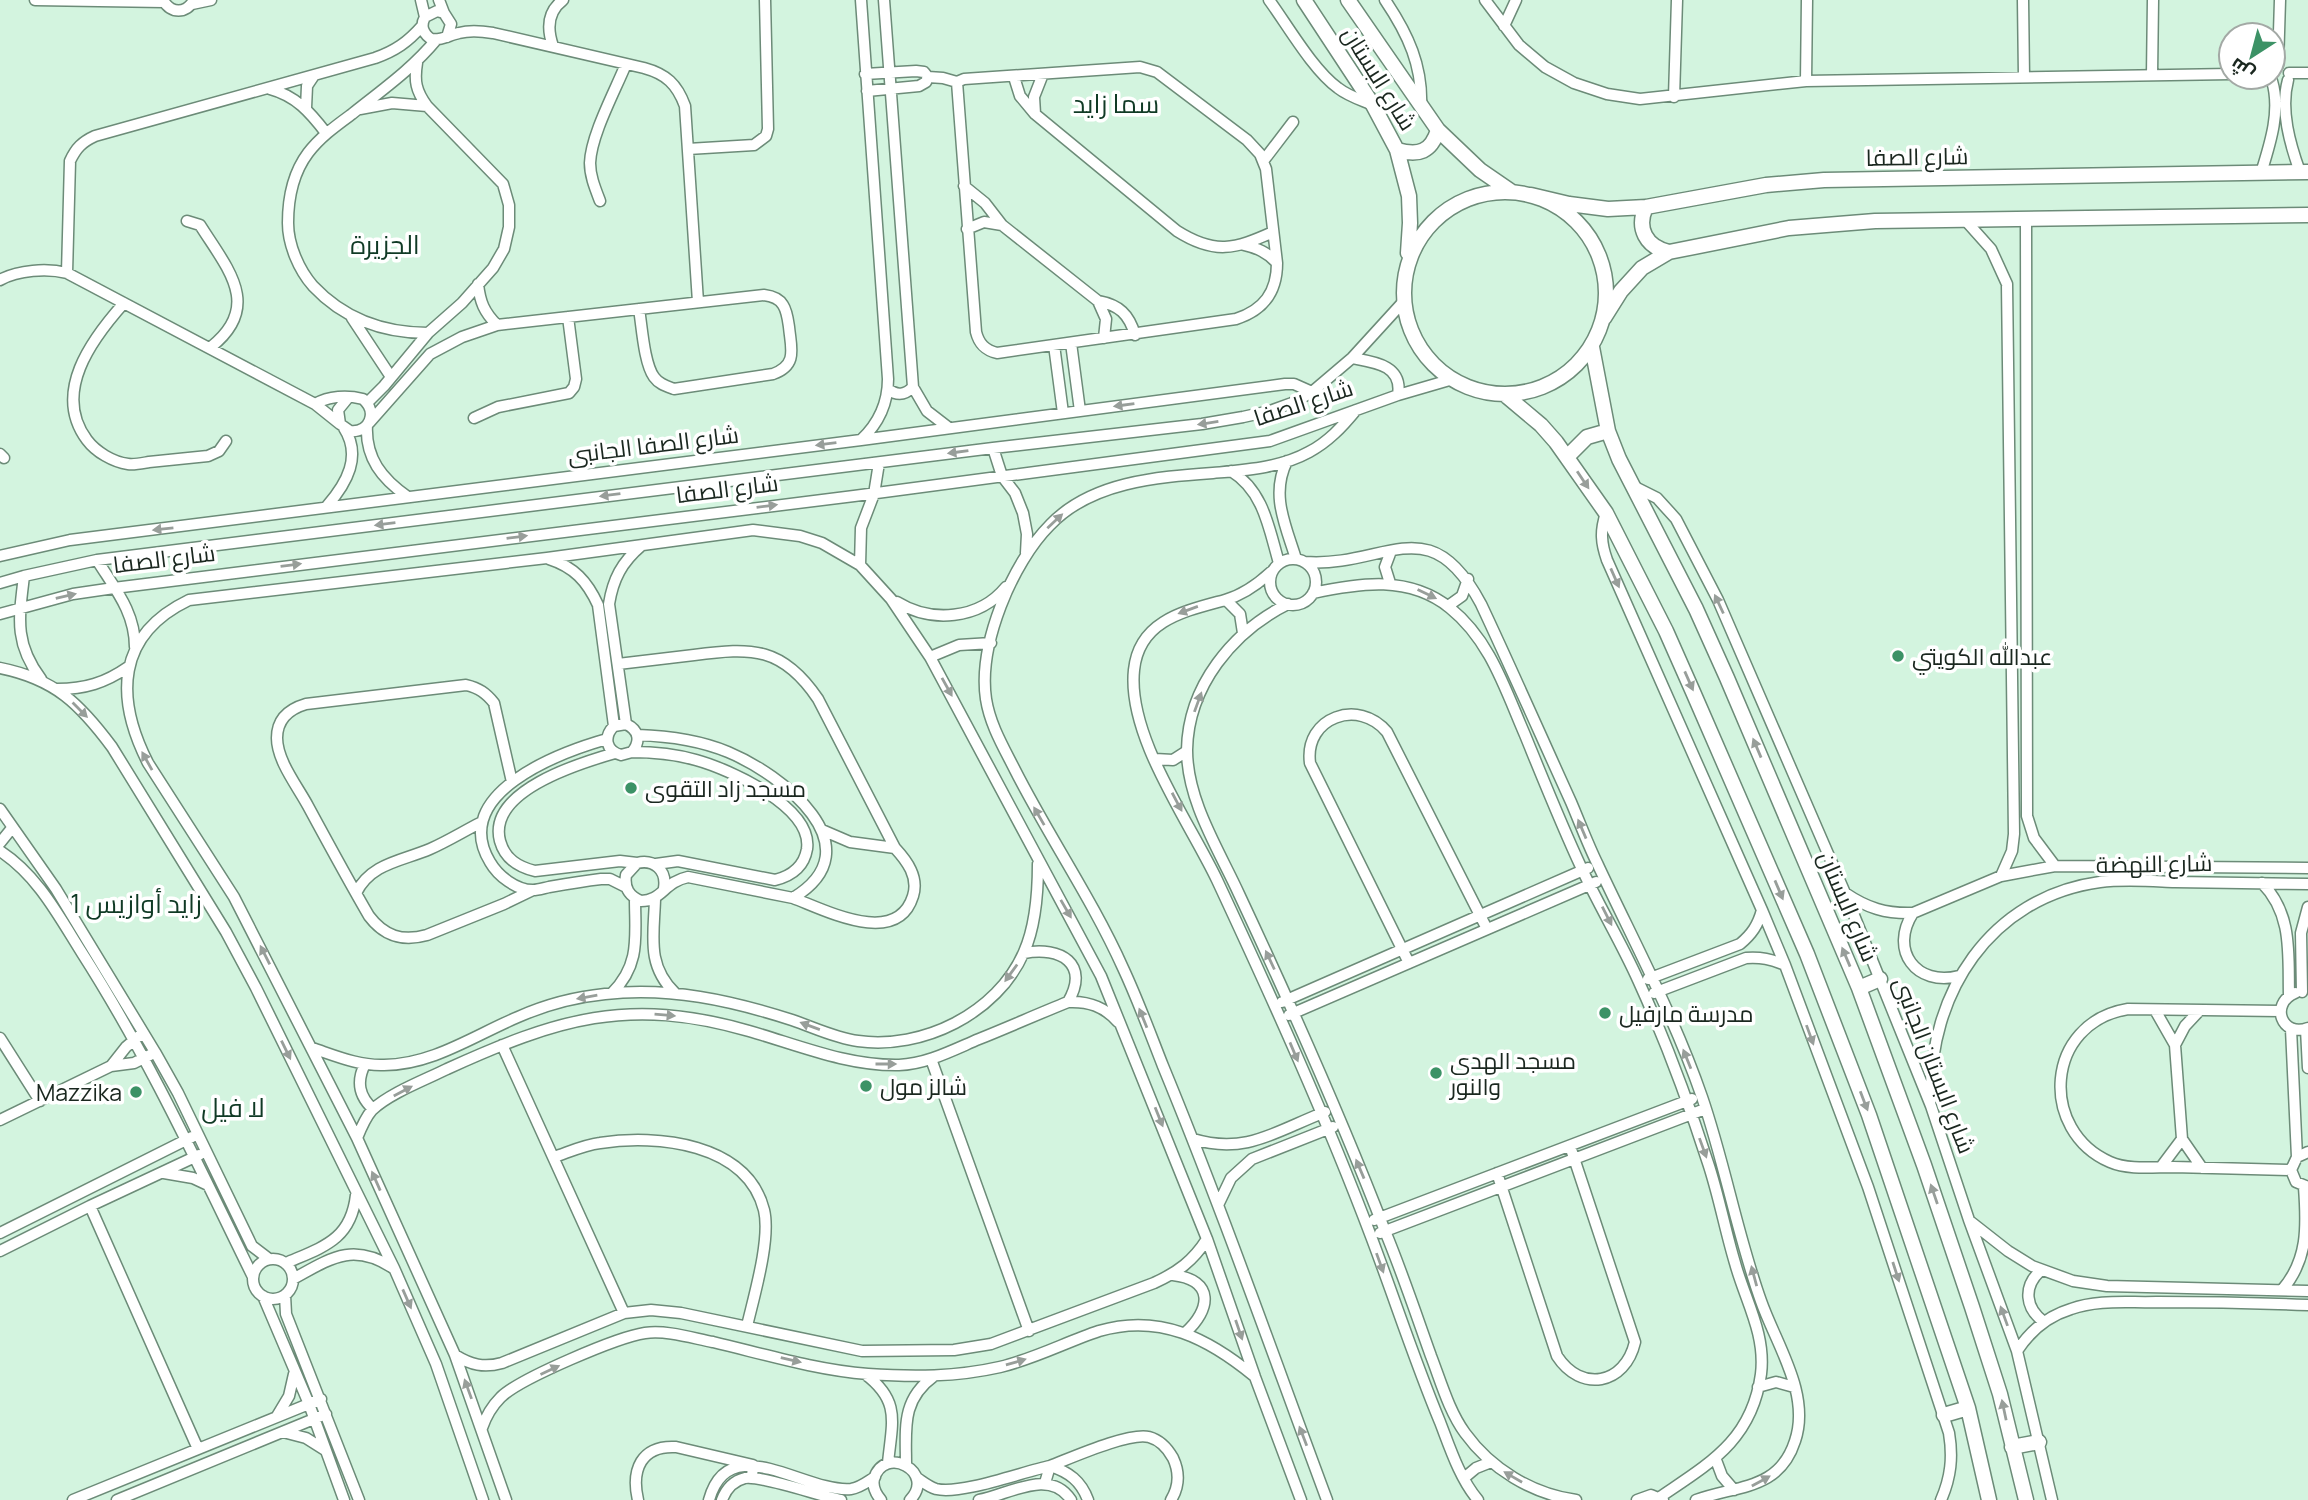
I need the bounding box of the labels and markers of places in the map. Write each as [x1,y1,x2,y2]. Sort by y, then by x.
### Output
place label: عبدالله الكويتي [1912,640,2052,675]
marker: عبدالله الكويتي [1890,648,1906,664]
place label: مسجد زاد التقوى [645,772,806,804]
marker: مسجد زاد التقوى [623,780,639,796]
place label: مدرسة مارفيل [1619,997,1753,1029]
marker: مدرسة مارفيل [1597,1005,1613,1021]
place label: مسجد الهدى والنور [1448,1044,1576,1102]
marker: مسجد الهدى والنور [1428,1065,1444,1081]
place label: شالز مول [880,1070,967,1102]
place label: Mazzika [36,1076,122,1108]
marker: شالز مول [858,1078,874,1094]
marker: Mazzika [128,1084,144,1100]

